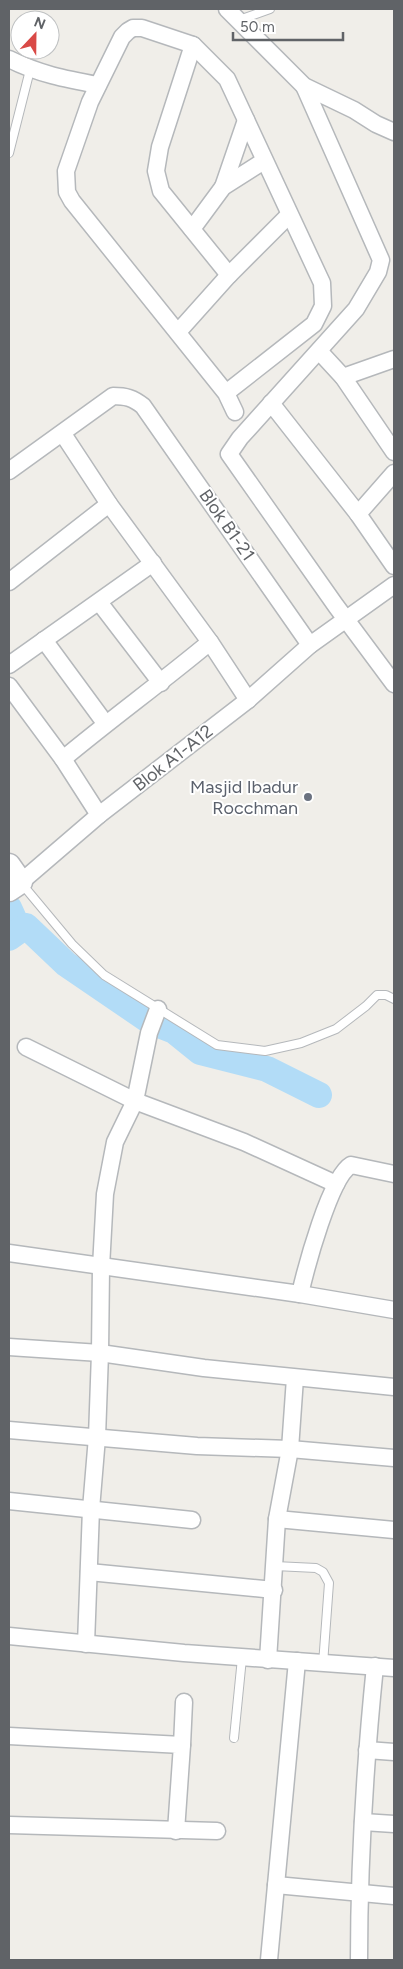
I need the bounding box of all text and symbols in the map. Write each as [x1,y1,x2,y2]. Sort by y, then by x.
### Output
north arrow [10,10,60,60]
scale bar [233,10,343,42]
text: N [31,14,48,33]
text: 50 m [240,18,275,36]
street label: Blok B1-21 [194,485,260,565]
street label: Blok A1-A12 [129,720,217,796]
place label: Masjid Ibadur Rocchman [190,776,298,819]
marker: Masjid Ibadur Rocchman [302,791,314,803]

